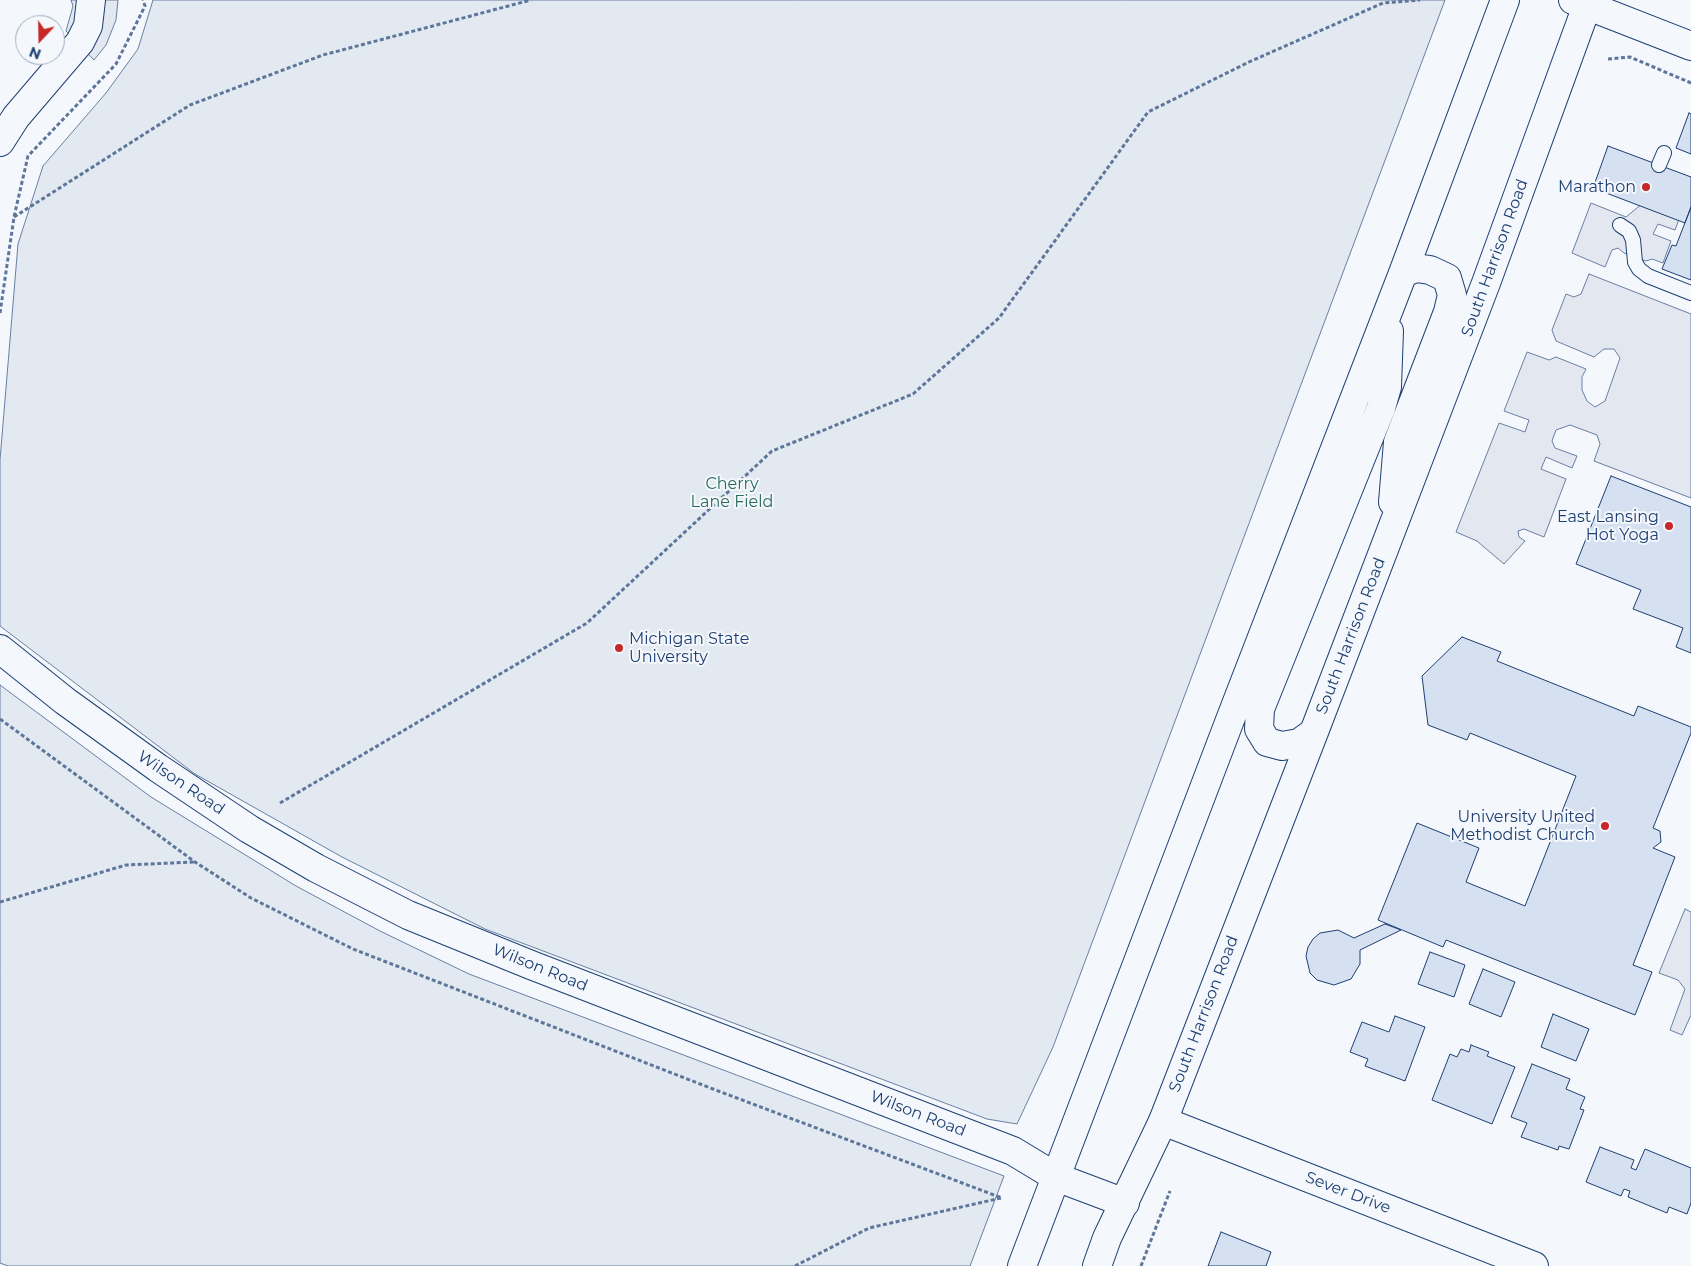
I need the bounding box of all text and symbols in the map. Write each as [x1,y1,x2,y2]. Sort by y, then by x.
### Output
north arrow [15,15,65,65]
text: N [26,43,43,63]
street label: South Harrison Road [1458,177,1532,339]
place label: Marathon [1558,177,1636,197]
marker: Marathon [1640,181,1652,193]
park label: Cherry Lane Field [691,474,773,512]
place label: East Lansing Hot Yoga [1557,507,1659,545]
marker: East Lansing Hot Yoga [1663,520,1675,532]
street label: South Harrison Road [1312,555,1390,717]
place label: Michigan State University [629,629,749,667]
marker: Michigan State University [613,642,625,654]
street label: Wilson Road [134,747,228,819]
place label: University United Methodist Church [1450,807,1595,845]
marker: University United Methodist Church [1599,820,1611,832]
street label: South Harrison Road [1165,933,1243,1095]
street label: Wilson Road [490,940,590,996]
street label: Wilson Road [868,1087,968,1141]
street label: Sever Drive [1303,1168,1393,1218]

